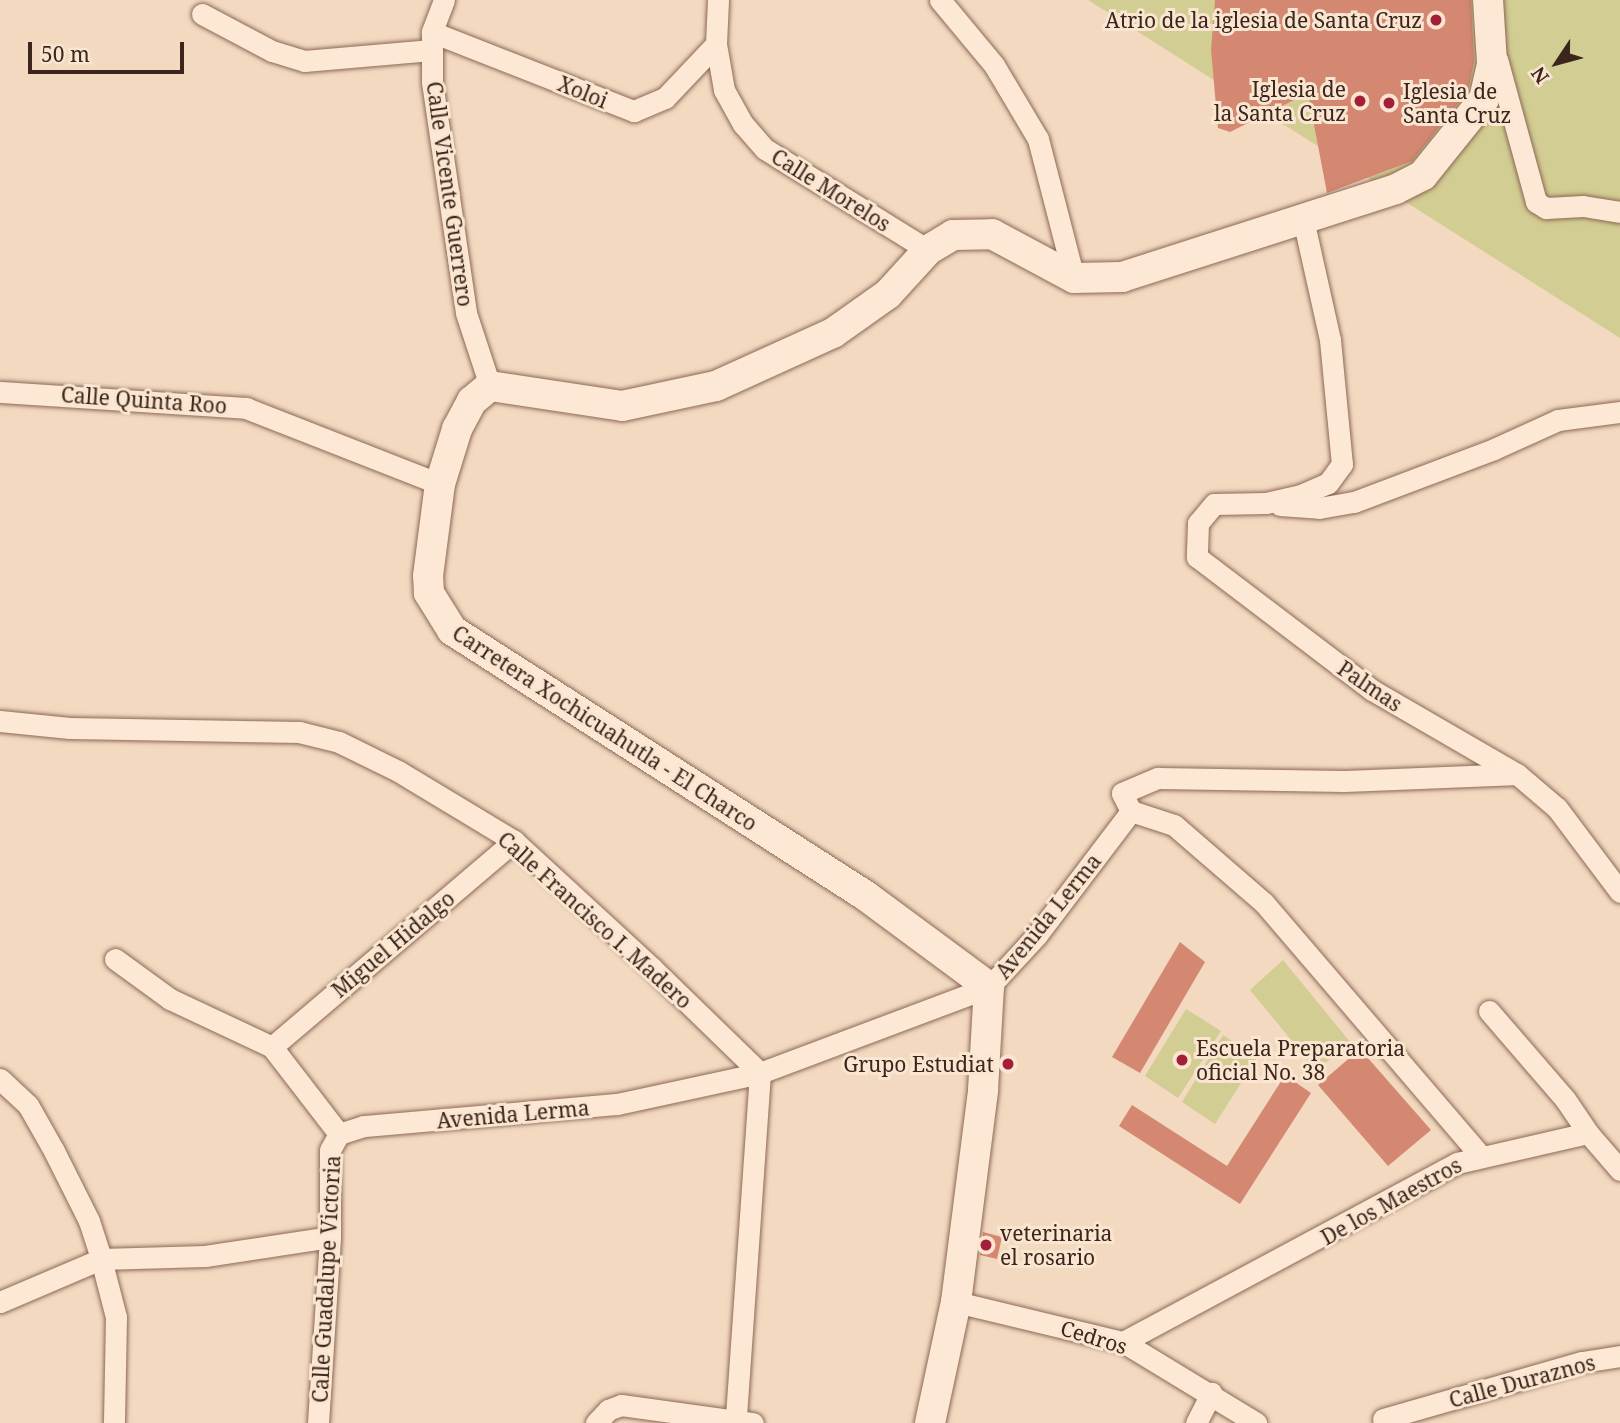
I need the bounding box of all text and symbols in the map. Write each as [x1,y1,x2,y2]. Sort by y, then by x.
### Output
place label: Atrio de la iglesia de Santa Cruz [1105,7,1422,33]
marker: Atrio de la iglesia de Santa Cruz [1428,12,1444,28]
scale bar [32,28,187,72]
north arrow [1522,28,1592,98]
text: 50 m [41,40,90,68]
text: N [1525,62,1555,89]
street label: Xoloi [554,71,612,113]
place label: Iglesia de la Santa Cruz [1214,76,1346,126]
place label: Iglesia de Santa Cruz [1403,78,1511,128]
street label: Calle Vicente Guerrero [422,80,478,308]
marker: Iglesia de la Santa Cruz [1352,93,1368,109]
marker: Iglesia de Santa Cruz [1381,95,1397,111]
street label: Calle Morelos [767,143,895,237]
street label: Calle Quinta Roo [60,382,228,418]
street label: Carretera Xochicuahutla - El Charco [448,620,762,836]
street label: Palmas [1333,655,1407,717]
street label: Calle Francisco I. Madero [493,826,697,1014]
street label: Avenida Lerma [990,849,1106,983]
street label: Miguel Hidalgo [327,885,459,1003]
place label: Escuela Preparatoria oficial No. 38 [1196,1035,1405,1085]
place label: Grupo Estudiat [843,1051,994,1077]
marker: Escuela Preparatoria oficial No. 38 [1174,1052,1190,1068]
marker: Grupo Estudiat [1000,1056,1016,1072]
street label: Avenida Lerma [436,1095,590,1133]
street label: De los Maestros [1316,1152,1466,1250]
street label: Calle Guadalupe Victoria [307,1155,345,1403]
place label: veterinaria el rosario [1000,1220,1112,1270]
marker: veterinaria el rosario [978,1237,994,1253]
street label: Cedros [1058,1315,1130,1359]
street label: Calle Duraznos [1446,1349,1598,1413]

